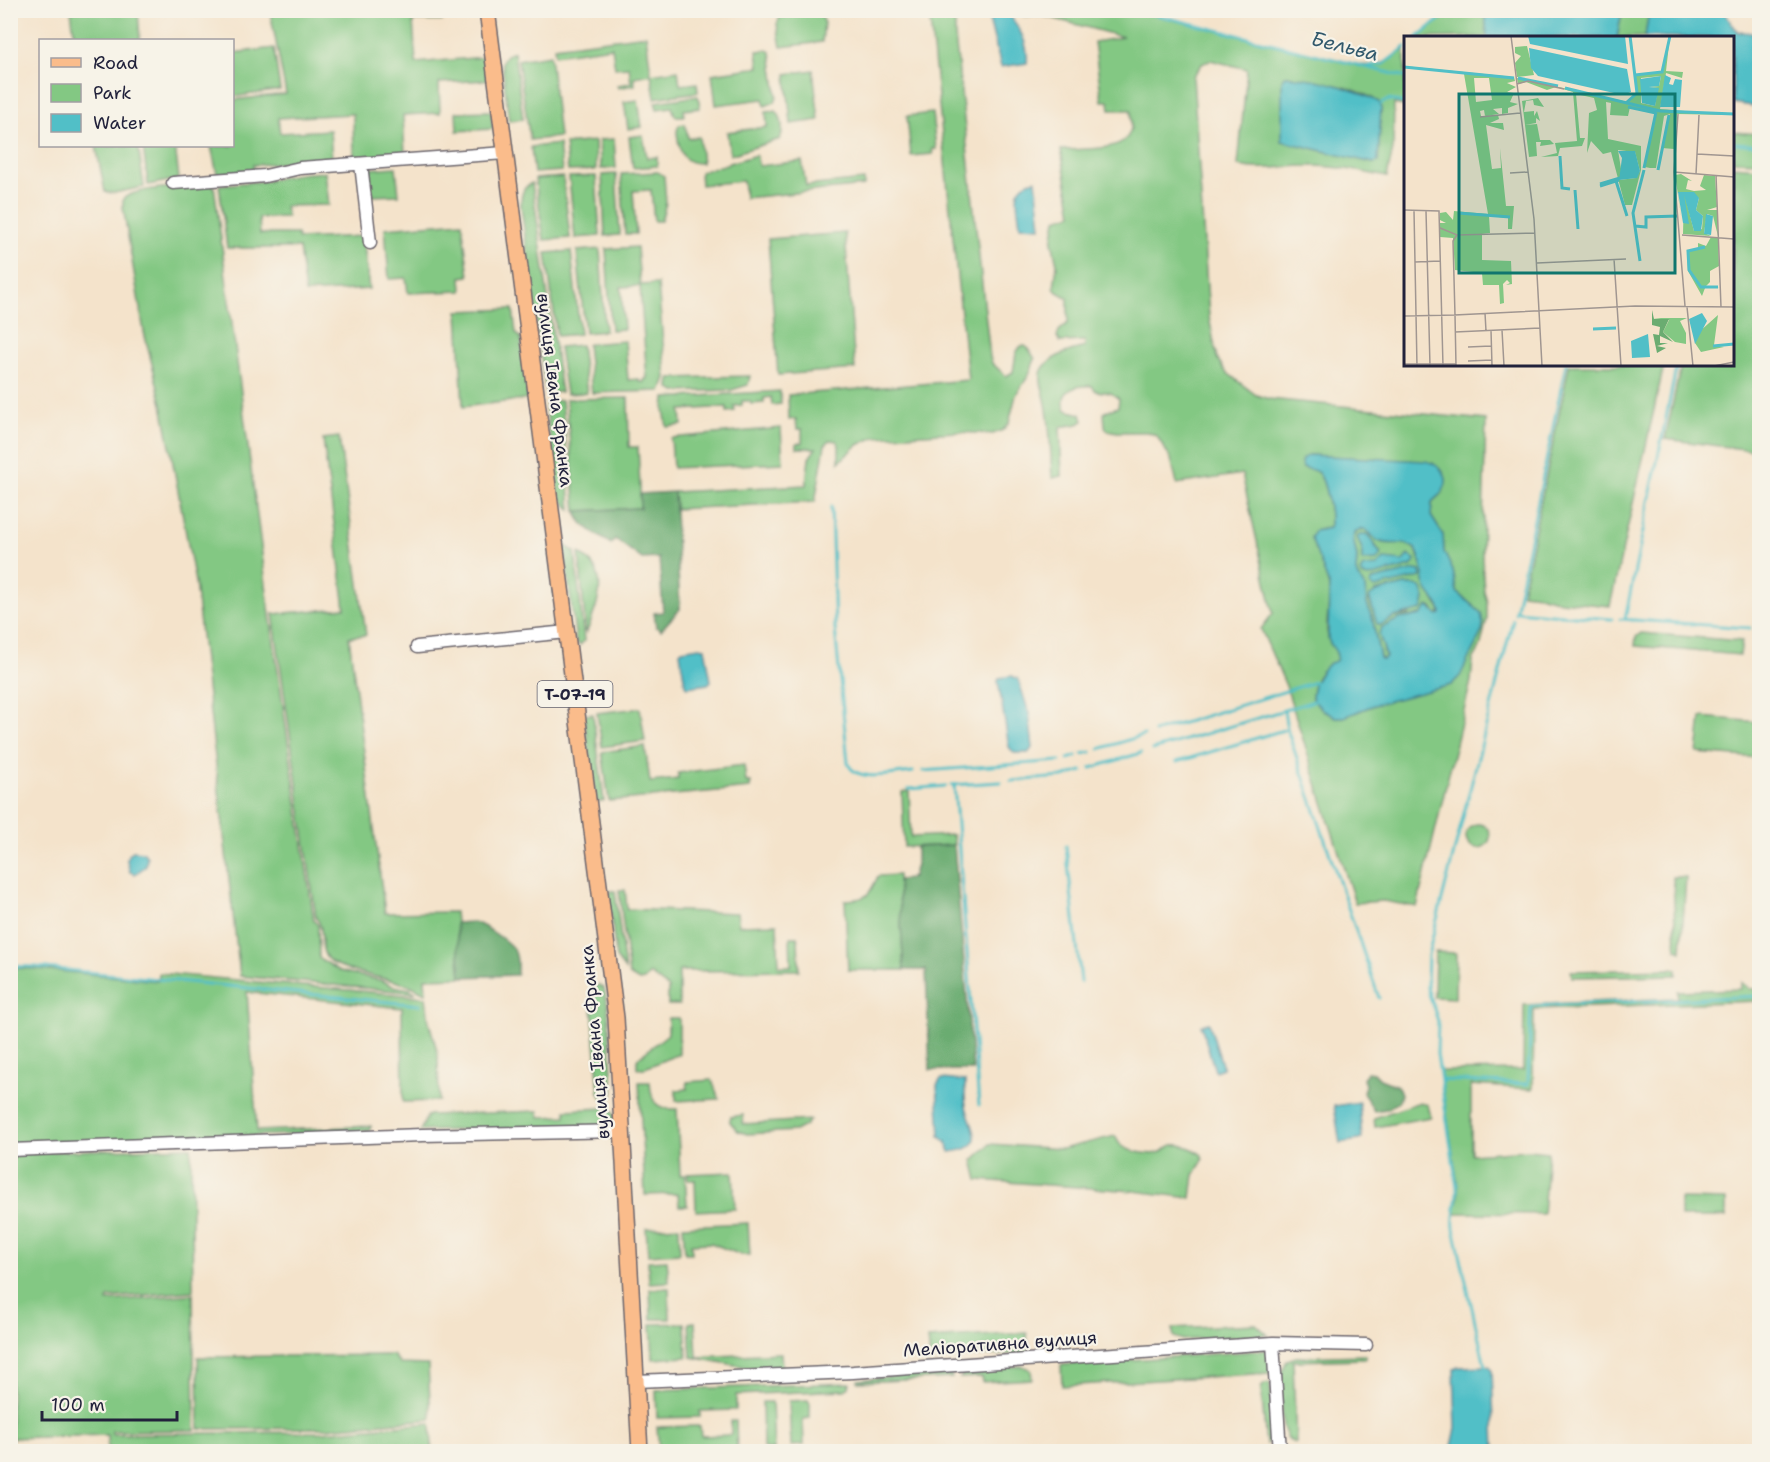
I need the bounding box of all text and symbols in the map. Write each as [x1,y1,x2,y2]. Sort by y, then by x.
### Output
water label: Бельва [1309,25,1381,67]
inset map [1404,36,1734,366]
legend [39,39,234,147]
text: Road [93,51,138,75]
text: Park [93,81,132,105]
text: Water [93,111,146,135]
street label: вулиця Івана Франка [531,292,579,488]
road number: Т-07-19 [538,681,612,707]
street label: вулиця Івана Франка [575,944,615,1140]
street label: Меліоративна вулиця [902,1325,1098,1363]
scale bar [42,1384,177,1422]
text: 100 m [51,1393,105,1417]

